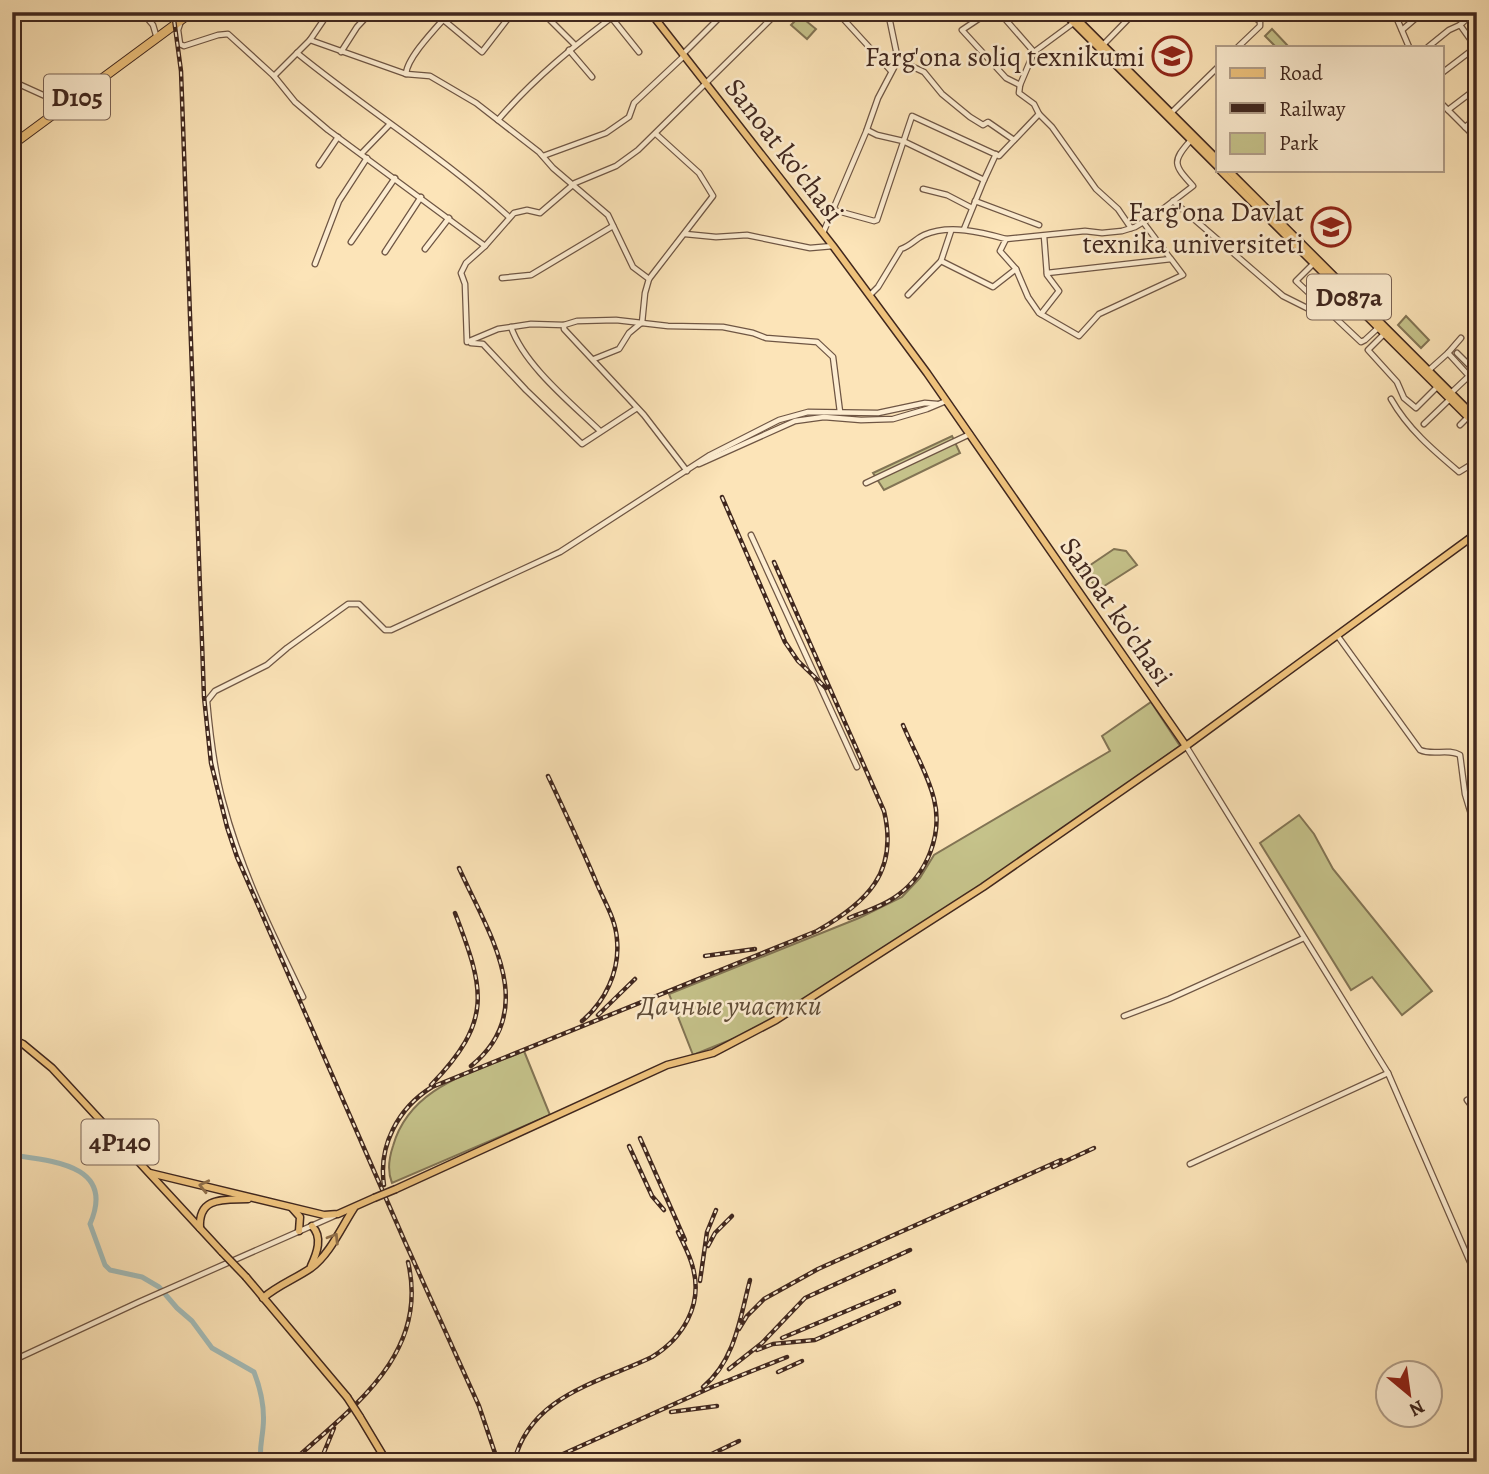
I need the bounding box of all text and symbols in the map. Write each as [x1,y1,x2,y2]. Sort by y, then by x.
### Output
school or university icon: Farg'ona soliq texnikumi [1151,35,1193,77]
place label: Farg'ona soliq texnikumi [865,38,1145,76]
legend [1216,46,1444,172]
text: Road [1279,59,1323,87]
street label: Sanoat ko'chasi [716,70,853,231]
road number: D105 [44,74,110,120]
text: Railway [1279,95,1346,123]
text: Park [1279,129,1319,157]
place label: Farg'ona Davlat texnika universiteti [1083,193,1304,263]
school or university icon: Farg'ona Davlat texnika universiteti [1310,206,1352,248]
road number: D087a [1307,274,1391,320]
street label: Sanoat ko'chasi [1051,529,1182,694]
park label: Дачные участки [636,987,822,1025]
road number: 4P140 [82,1120,158,1164]
one-way arrow [198,1180,210,1194]
one-way arrow [326,1233,339,1246]
north arrow [1374,1358,1444,1428]
text: N [1404,1393,1429,1423]

